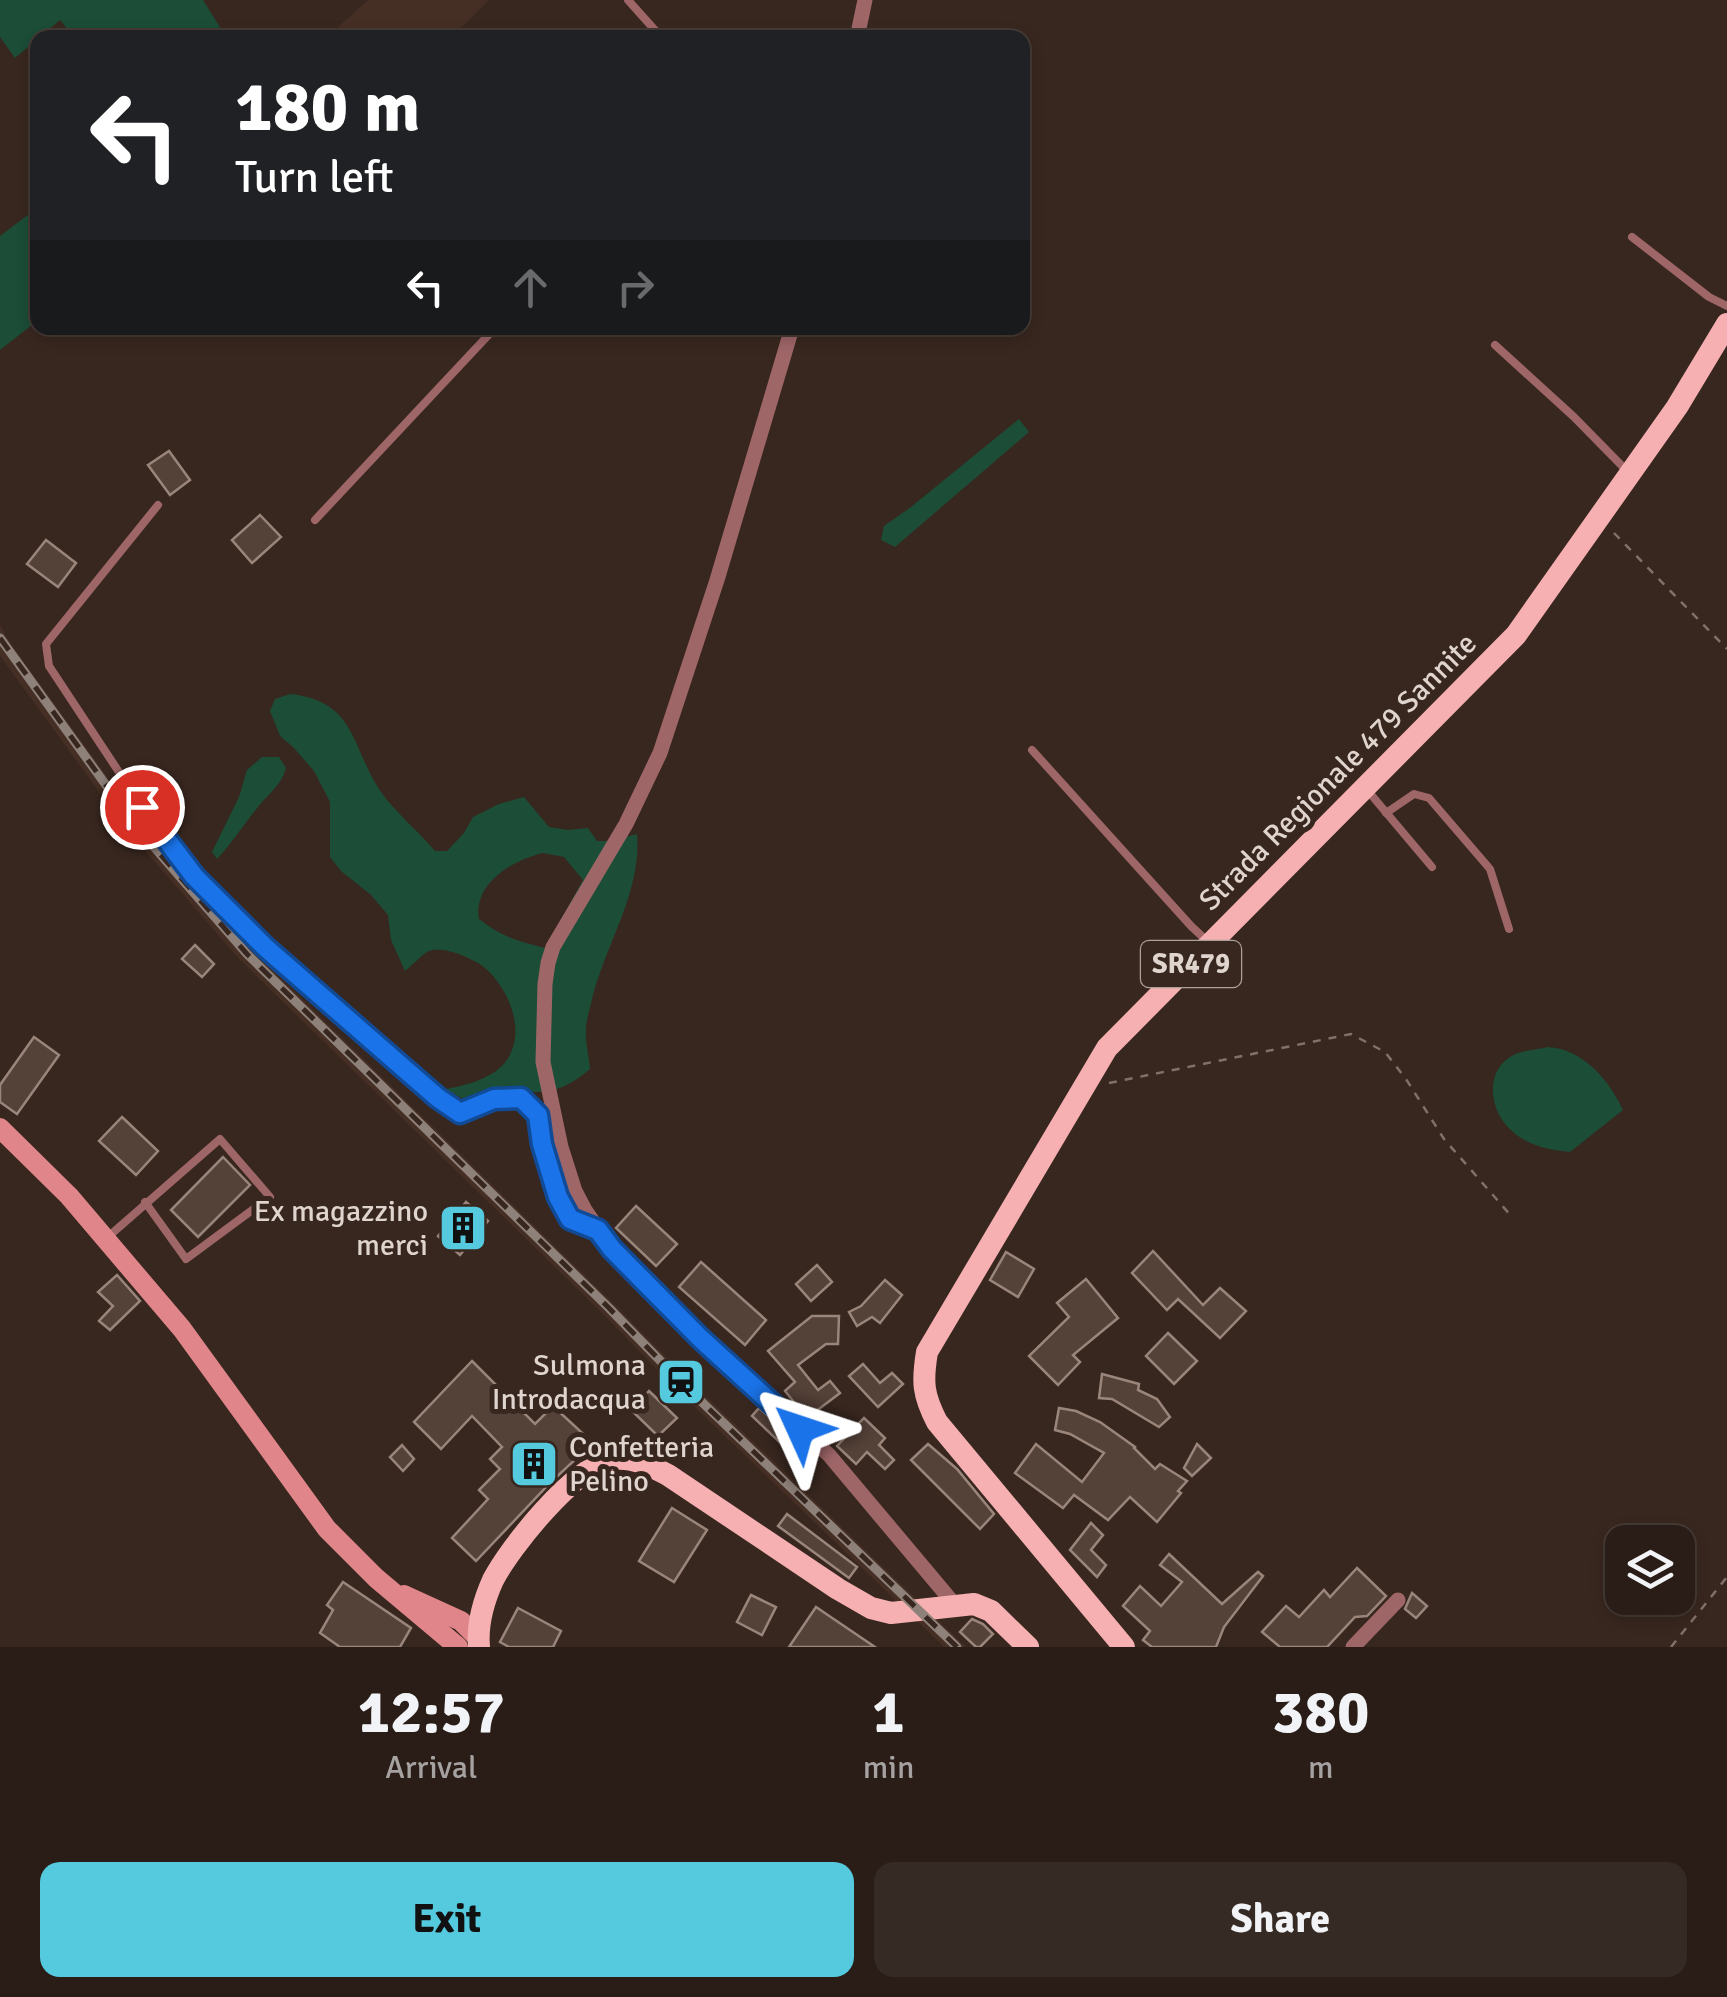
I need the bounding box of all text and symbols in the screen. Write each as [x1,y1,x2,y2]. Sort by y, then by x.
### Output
text: 180 m [235,64,420,150]
icon: left [70,70,200,200]
text: Turn left [235,150,394,205]
icon: left [398,260,453,315]
icon: ahead [503,260,558,315]
icon: right [608,260,663,315]
street label: Strada Regionale 479 Sannite [1191,625,1485,919]
pin [100,765,185,850]
icon: arrive [115,780,170,835]
road number: SR479 [1141,941,1241,987]
place label: Ex magazzino merci [254,1193,428,1264]
building icon: Ex magazzino merci [437,1202,489,1254]
place label: Sulmona Introdacqua [492,1347,646,1418]
station icon: Sulmona Introdacqua [655,1356,707,1408]
position arrow [748,1377,852,1481]
place label: Confetteria Pelino [569,1429,714,1500]
building icon: Confetteria Pelino [508,1438,560,1490]
map controls [1605,1525,1695,1615]
button: layers [1605,1525,1695,1615]
text: 12:57 [358,1676,505,1750]
text: 1 [872,1676,905,1750]
text: 380 [1272,1676,1369,1750]
text: Arrival [385,1748,477,1787]
text: min [863,1748,914,1787]
text: m [1308,1748,1333,1787]
button: Exit [40,1862,854,1977]
button: Share [874,1862,1687,1977]

